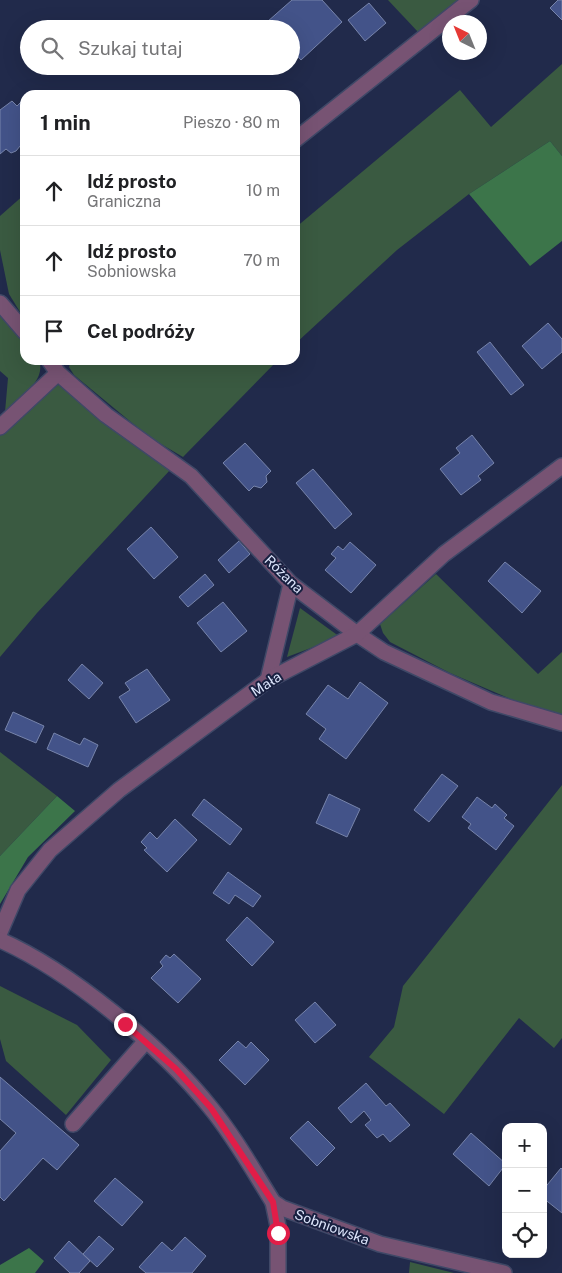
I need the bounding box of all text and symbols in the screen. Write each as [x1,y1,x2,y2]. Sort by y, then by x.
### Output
north arrow [442,15,487,60]
search box [20,20,300,75]
icon: search [38,34,66,62]
text: Szukaj tutaj [78,37,183,59]
text: 1 min [40,110,91,135]
text: Pieszo · 80 m [183,113,280,132]
text: Idź prosto [87,170,177,192]
icon: ahead [40,177,68,205]
text: 10 m [246,181,280,200]
text: Graniczna [87,192,161,211]
text: Idź prosto [87,240,177,262]
icon: ahead [40,247,68,275]
text: 70 m [243,251,280,270]
text: Sobniowska [87,262,176,281]
icon: arrive [40,317,68,345]
text: Cel podróży [87,320,195,342]
street label: Różana [261,552,307,596]
street label: Mała [248,668,284,700]
route end [114,1013,137,1036]
map controls [502,1123,547,1258]
button: + [502,1123,547,1168]
button: − [502,1168,547,1213]
street label: Sobniowska [292,1206,372,1248]
button: locate [502,1213,547,1258]
route start [267,1222,290,1245]

